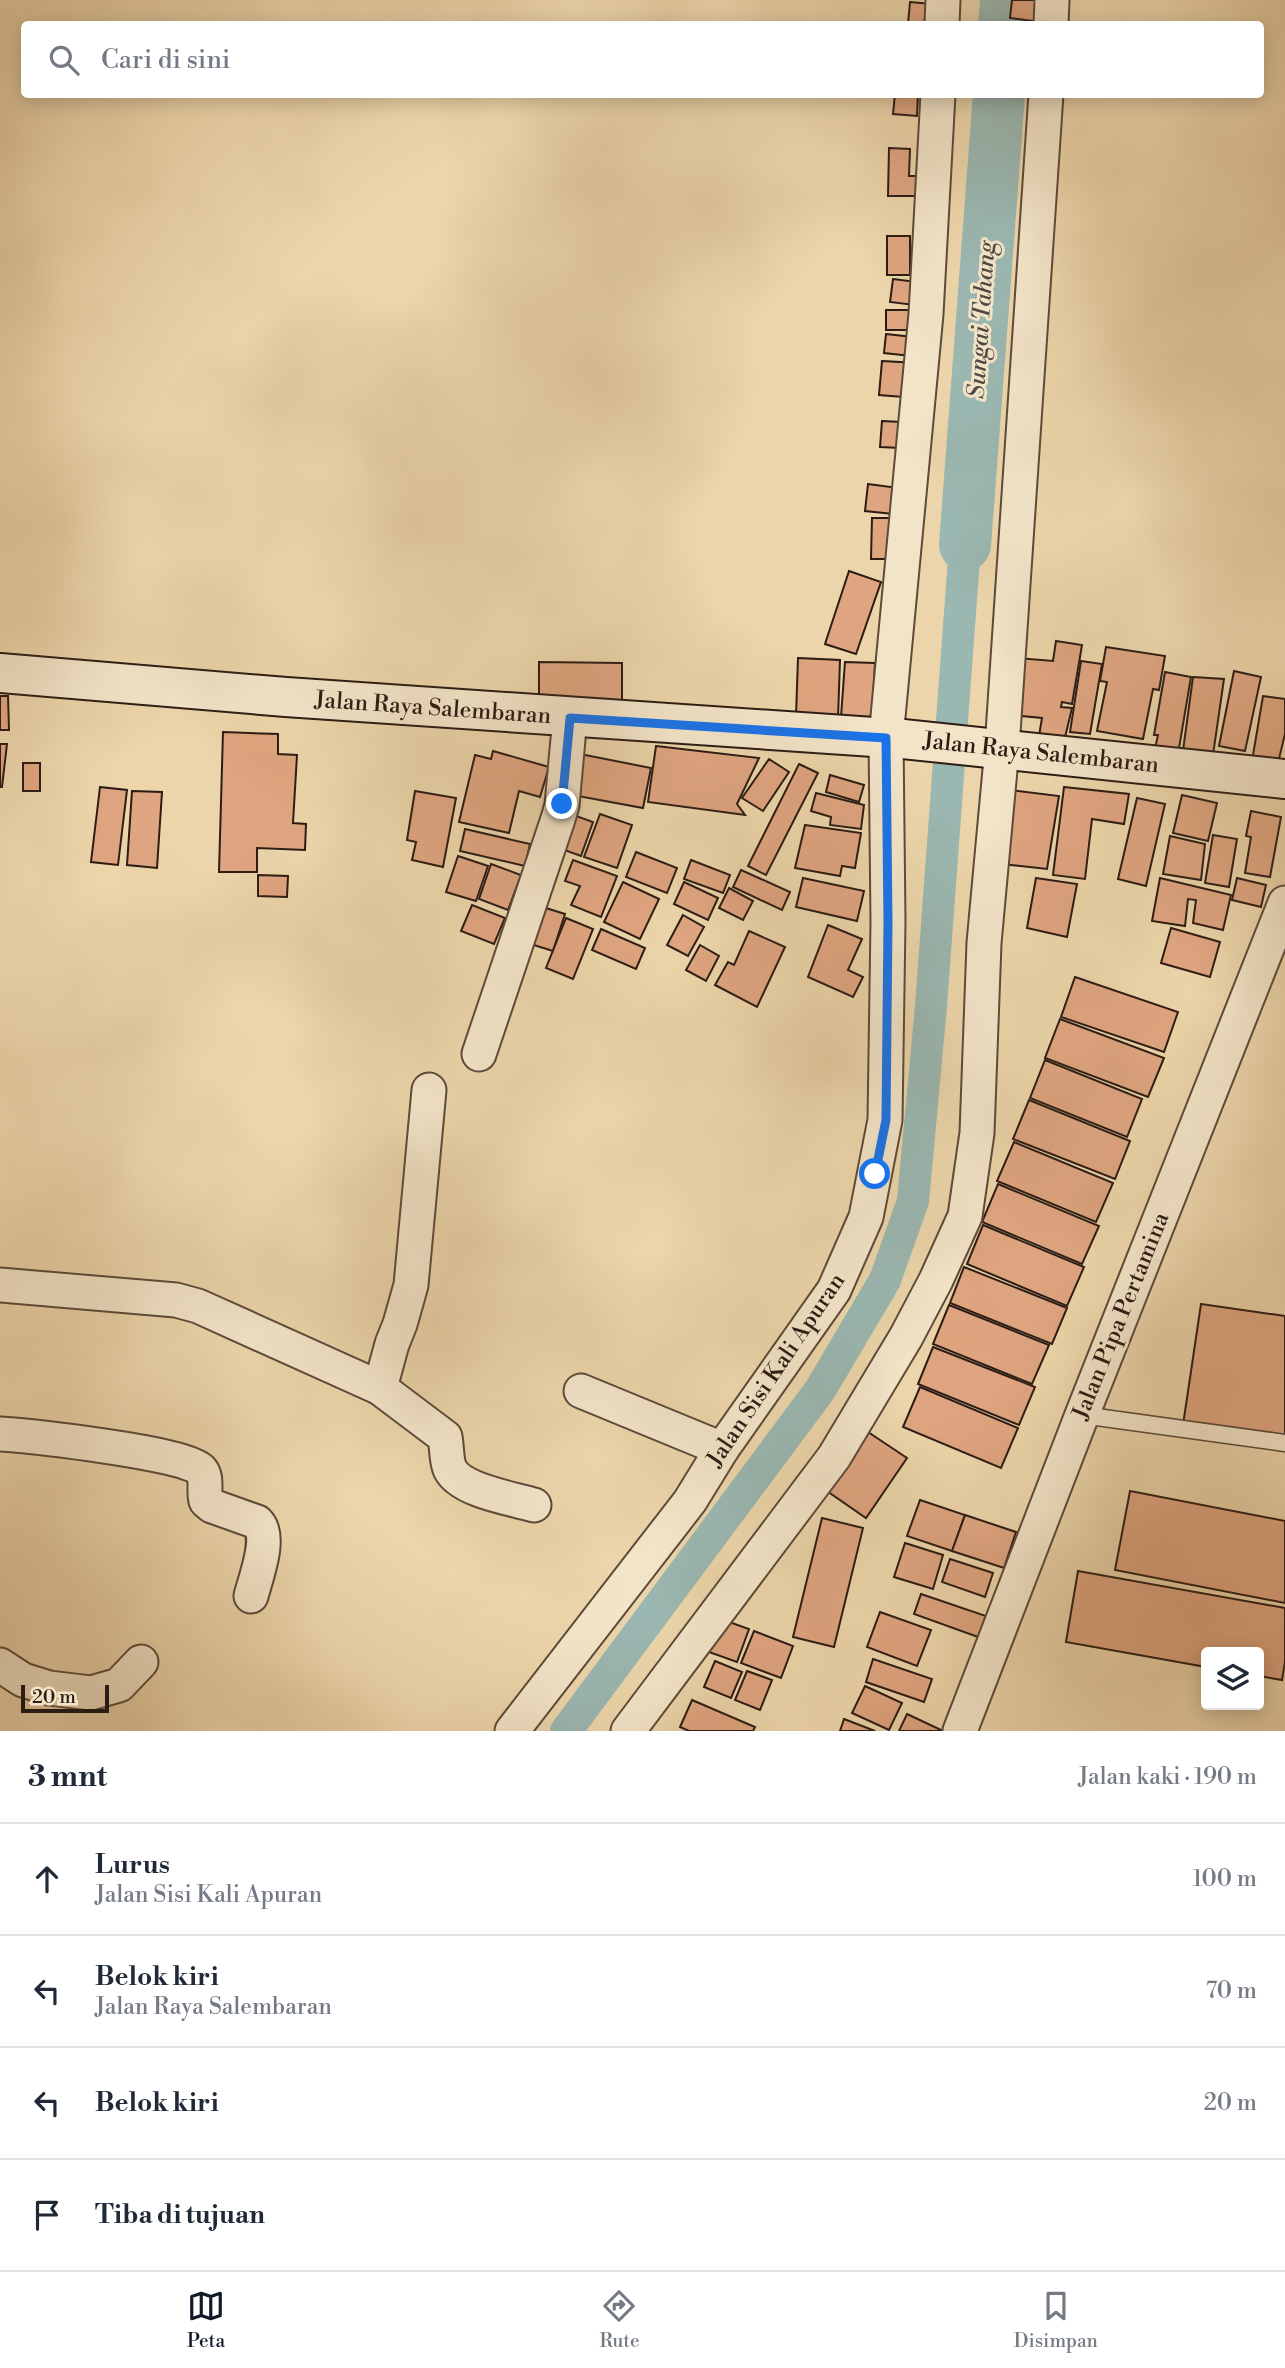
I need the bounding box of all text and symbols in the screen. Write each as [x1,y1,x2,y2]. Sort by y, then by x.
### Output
search box [21,21,1264,98]
icon: search [45,41,83,79]
text: Cari di sini [101,44,230,76]
water label: Sungai Tahang [962,238,1003,400]
street label: Jalan Raya Salembaran [313,686,552,730]
street label: Jalan Raya Salembaran [921,727,1161,779]
route end [546,788,577,819]
route start [859,1158,890,1189]
street label: Jalan Pipa Pertamina [1066,1208,1176,1425]
street label: Jalan Sisi Kali Apuran [700,1268,851,1473]
map controls [1201,1647,1264,1710]
button: layers [1201,1647,1264,1710]
scale bar [21,1682,108,1714]
text: 20 m [32,1685,76,1709]
text: 3 mnt [28,1758,107,1796]
text: Jalan kaki · 190 m [1078,1763,1257,1791]
text: Lurus [95,1849,170,1881]
icon: ahead [28,1860,66,1898]
text: 100 m [1192,1865,1257,1893]
text: Jalan Sisi Kali Apuran [95,1881,322,1909]
text: Belok kiri [95,1961,219,1993]
icon: left [28,1972,66,2010]
text: 70 m [1206,1977,1257,2005]
text: Jalan Raya Salembaran [95,1993,332,2021]
icon: left [28,2084,66,2122]
text: Belok kiri [95,2087,219,2119]
text: 20 m [1204,2089,1257,2117]
icon: arrive [28,2196,66,2234]
text: Tiba di tujuan [95,2199,265,2231]
tab: Peta [187,2287,225,2353]
tab: Rute [599,2287,640,2353]
tab: Disimpan [1014,2287,1098,2353]

